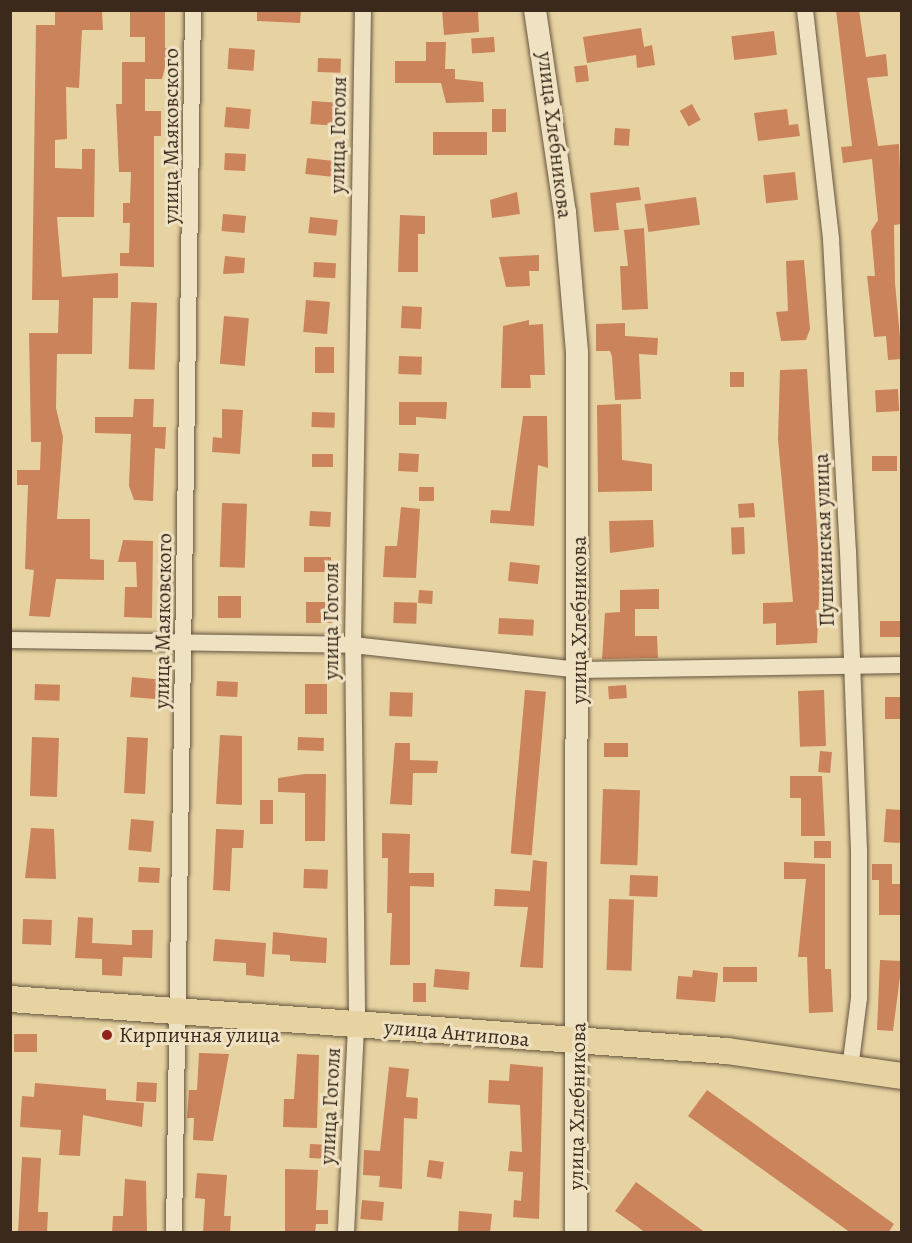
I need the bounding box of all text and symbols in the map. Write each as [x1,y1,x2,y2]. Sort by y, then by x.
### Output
street label: улица Маяковского [158,48,184,224]
street label: улица Хлебникова [532,50,578,220]
street label: улица Гоголя [324,76,352,194]
street label: Пушкинская улица [808,453,840,627]
street label: улица Маяковского [149,533,177,709]
street label: улица Хлебникова [566,536,592,704]
street label: улица Гоголя [318,562,344,680]
street label: улица Антипова [383,1014,531,1052]
place label: Кирпичная улица [119,1022,280,1048]
street label: улица Хлебникова [563,1022,591,1190]
marker: Кирпичная улица [100,1028,114,1042]
street label: улица Гоголя [314,1047,346,1165]

